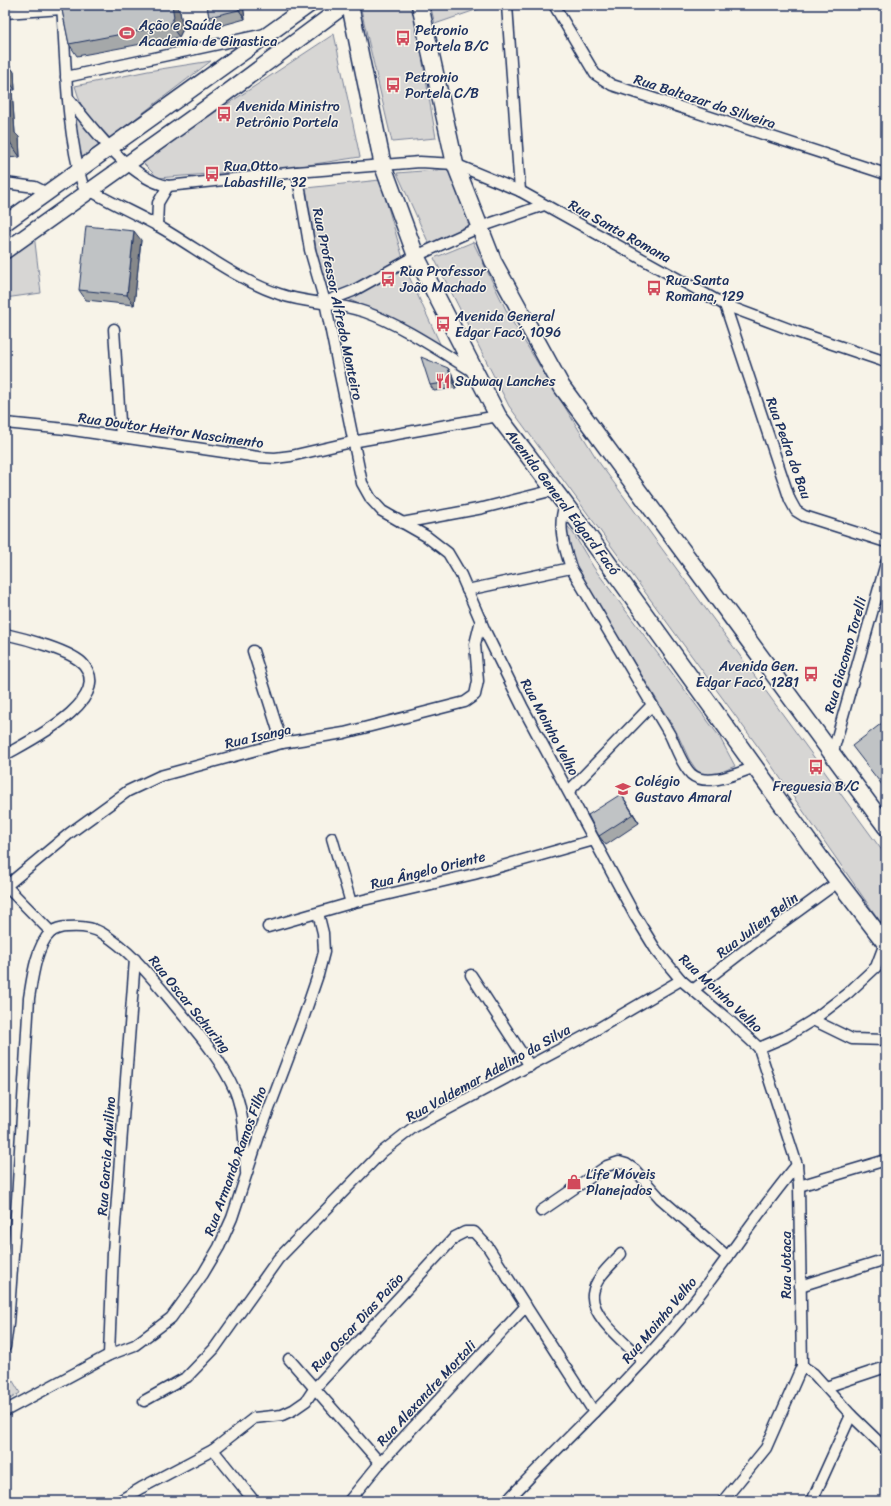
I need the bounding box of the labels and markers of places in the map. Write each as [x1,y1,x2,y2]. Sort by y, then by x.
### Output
place label: Ação e Saúde Academia de Ginastica [138,13,277,54]
place label: Petronio Portela B/C [415,18,489,59]
sports icon: Ação e Saúde Academia de Ginastica [118,24,136,42]
bus stop icon: Petronio Portela B/C [394,29,412,47]
place label: Petronio Portela C/B [405,65,479,106]
bus stop icon: Petronio Portela C/B [384,76,402,94]
place label: Avenida Ministro Petrônio Portela [235,94,340,135]
bus stop icon: Avenida Ministro Petrônio Portela [215,105,233,123]
place label: Rua Otto Labastille, 32 [224,154,307,195]
bus stop icon: Rua Otto Labastille, 32 [203,165,221,183]
place label: Rua Professor João Machado [399,259,487,300]
place label: Rua Santa Romana, 129 [666,268,744,309]
bus stop icon: Rua Professor João Machado [379,270,397,288]
bus stop icon: Rua Santa Romana, 129 [645,279,663,297]
place label: Avenida General Edgar Facó, 1096 [454,304,561,345]
bus stop icon: Avenida General Edgar Facó, 1096 [434,315,452,333]
place label: Subway Lanches [455,369,556,394]
restaurant icon: Subway Lanches [434,372,452,390]
place label: Avenida Gen. Edgar Facó, 1281 [696,654,799,695]
bus stop icon: Avenida Gen. Edgar Facó, 1281 [802,665,820,683]
bus stop icon: Freguesia B/C [807,758,825,776]
place label: Colégio Gustavo Amaral [635,769,733,810]
place label: Freguesia B/C [773,774,860,799]
school or university icon: Colégio Gustavo Amaral [614,780,632,798]
place label: Life Móveis Planejados [586,1162,656,1203]
shop icon: Life Móveis Planejados [565,1173,583,1191]

